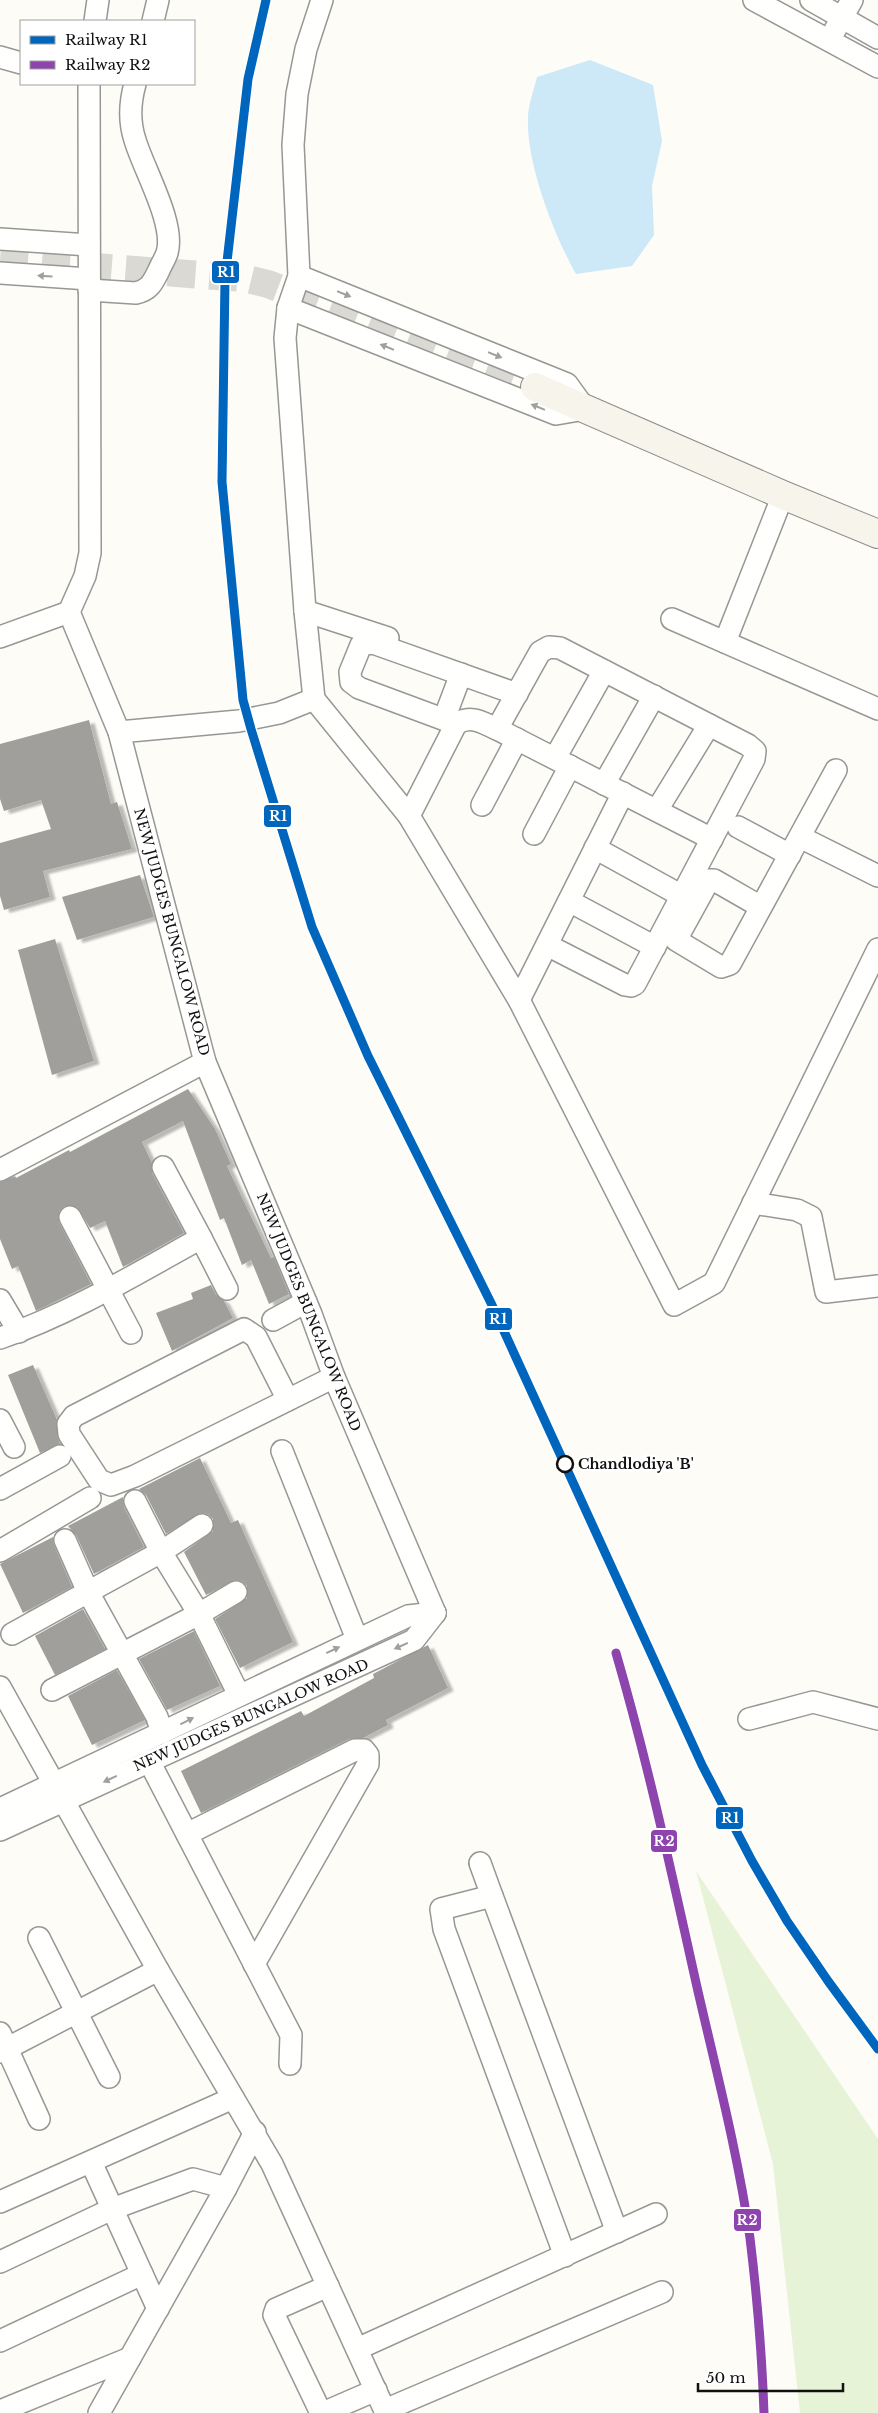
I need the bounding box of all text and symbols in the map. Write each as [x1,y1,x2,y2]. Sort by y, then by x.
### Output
legend [20,20,195,85]
text: Railway R1 [65,30,148,49]
text: Railway R2 [65,55,150,74]
line badge: R1 [211,260,240,284]
text: R1 [217,263,235,281]
one-way arrow [36,272,52,280]
one-way arrow [337,291,352,299]
one-way arrow [379,343,394,351]
one-way arrow [488,352,502,360]
one-way arrow [530,403,545,411]
line badge: R1 [263,804,292,828]
street label: NEW JUDGES BUNGALOW ROAD [130,806,214,1058]
text: R1 [269,807,287,825]
street label: NEW JUDGES BUNGALOW ROAD [253,1190,365,1434]
line badge: R1 [484,1307,513,1331]
text: R1 [489,1310,507,1328]
marker: Chandlodiya 'B' [556,1455,574,1473]
place label: Chandlodiya 'B' [578,1455,694,1473]
one-way arrow [394,1643,408,1651]
one-way arrow [326,1646,340,1654]
street label: NEW JUDGES BUNGALOW ROAD [131,1655,371,1775]
one-way arrow [180,1717,194,1725]
one-way arrow [103,1775,117,1783]
line badge: R1 [715,1806,744,1830]
text: R1 [721,1809,739,1827]
line badge: R2 [650,1829,678,1853]
text: R2 [653,1832,675,1850]
line badge: R2 [733,2208,762,2232]
text: R2 [736,2211,758,2229]
scale bar [698,2360,843,2392]
text: 50 m [706,2368,746,2387]

